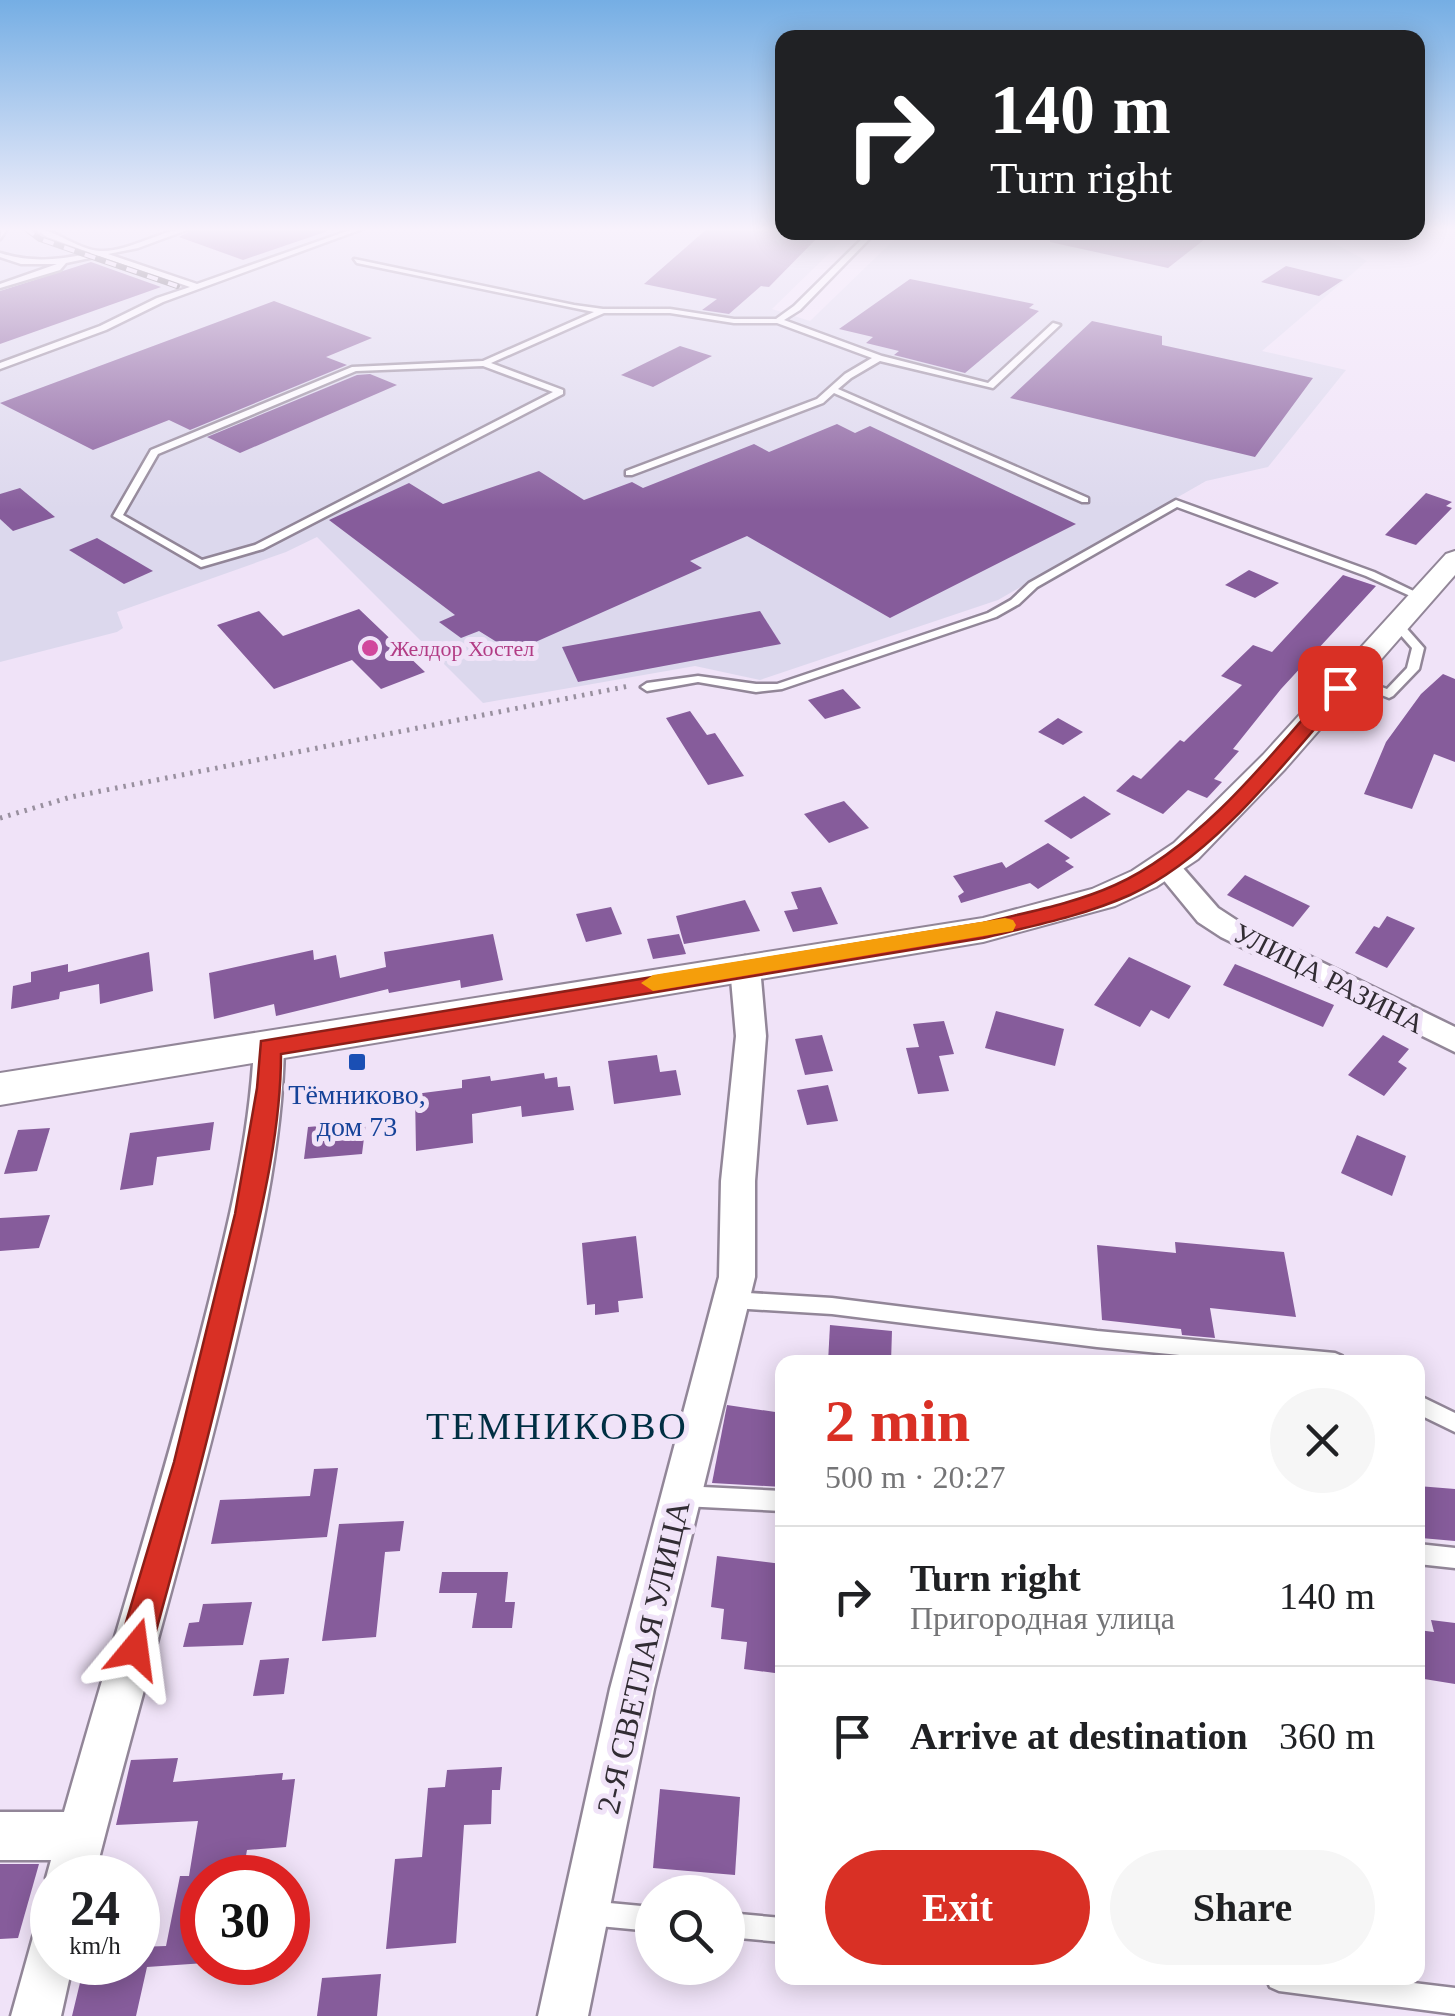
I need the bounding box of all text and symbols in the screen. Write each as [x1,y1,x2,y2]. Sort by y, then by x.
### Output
icon: right [825,70,955,200]
text: 140 m [990,71,1171,148]
text: Turn right [990,153,1172,203]
place label: Желдор Хостел [390,636,534,661]
marker: Желдор Хостел [359,637,381,659]
pin [1298,646,1383,731]
icon: arrive [1313,661,1368,716]
street label: УЛИЦА РАЗИНА [1228,917,1430,1040]
marker: Тёмниково, дом 73 [346,1051,368,1073]
place label: Тёмниково, дом 73 [288,1079,426,1142]
text: 2 min [825,1388,970,1454]
button: close [1270,1388,1375,1493]
district label: ТЕМНИКОВО [426,1405,688,1447]
text: 500 m · 20:27 [825,1459,1005,1495]
street label: 2-Я СВЕТЛАЯ УЛИЦА [589,1497,697,1817]
text: Turn right [910,1557,1081,1599]
icon: right [825,1569,880,1624]
text: 140 m [1279,1575,1375,1617]
position arrow [83,1597,187,1701]
text: Пригородная улица [910,1600,1175,1636]
icon: arrive [825,1709,880,1764]
text: Arrive at destination [910,1715,1248,1757]
text: 360 m [1279,1715,1375,1757]
button: Exit [825,1850,1090,1965]
button: Share [1110,1850,1375,1965]
speed limit sign: 30 [180,1855,310,1985]
map controls [635,1875,745,1985]
button: search [635,1875,745,1985]
text: 24 [70,1880,120,1936]
text: km/h [69,1932,121,1959]

